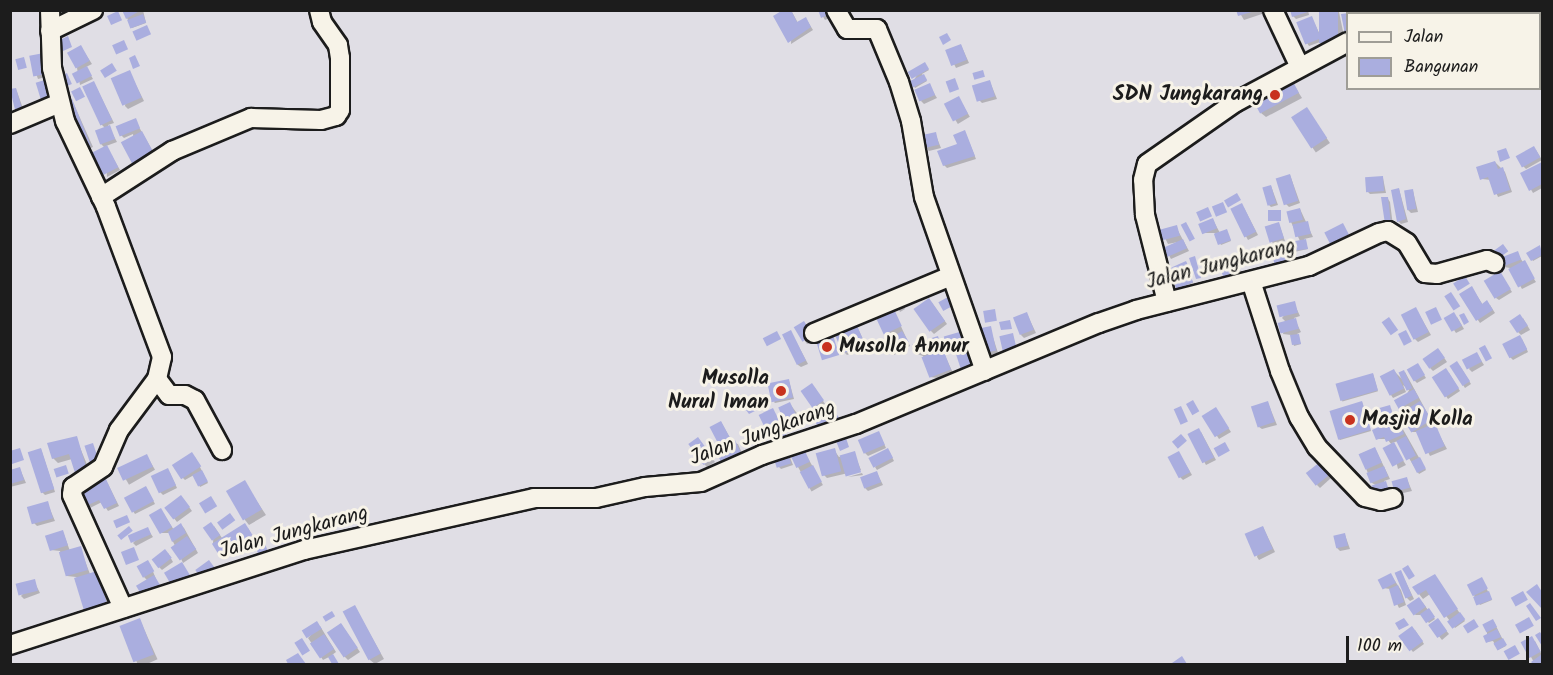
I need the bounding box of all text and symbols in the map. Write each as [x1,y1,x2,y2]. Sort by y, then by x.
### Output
legend [1346,12,1541,90]
text: Jalan [1404,23,1443,52]
text: Bangunan [1404,53,1478,82]
place label: SDN Jungkarang [1113,82,1263,108]
marker: SDN Jungkarang [1268,88,1282,102]
street label: Jalan Jungkarang [1144,234,1298,296]
place label: Musolla Annur [839,334,969,360]
marker: Musolla Annur [820,340,834,354]
place label: Musolla Nurul Iman [668,366,769,416]
marker: Musolla Nurul Iman [774,384,788,398]
street label: Jalan Jungkarang [687,396,839,472]
place label: Masjid Kolla [1362,407,1473,433]
marker: Masjid Kolla [1343,413,1357,427]
street label: Jalan Jungkarang [217,501,371,565]
scale bar [1349,624,1532,662]
text: 100 m [1357,632,1402,661]

